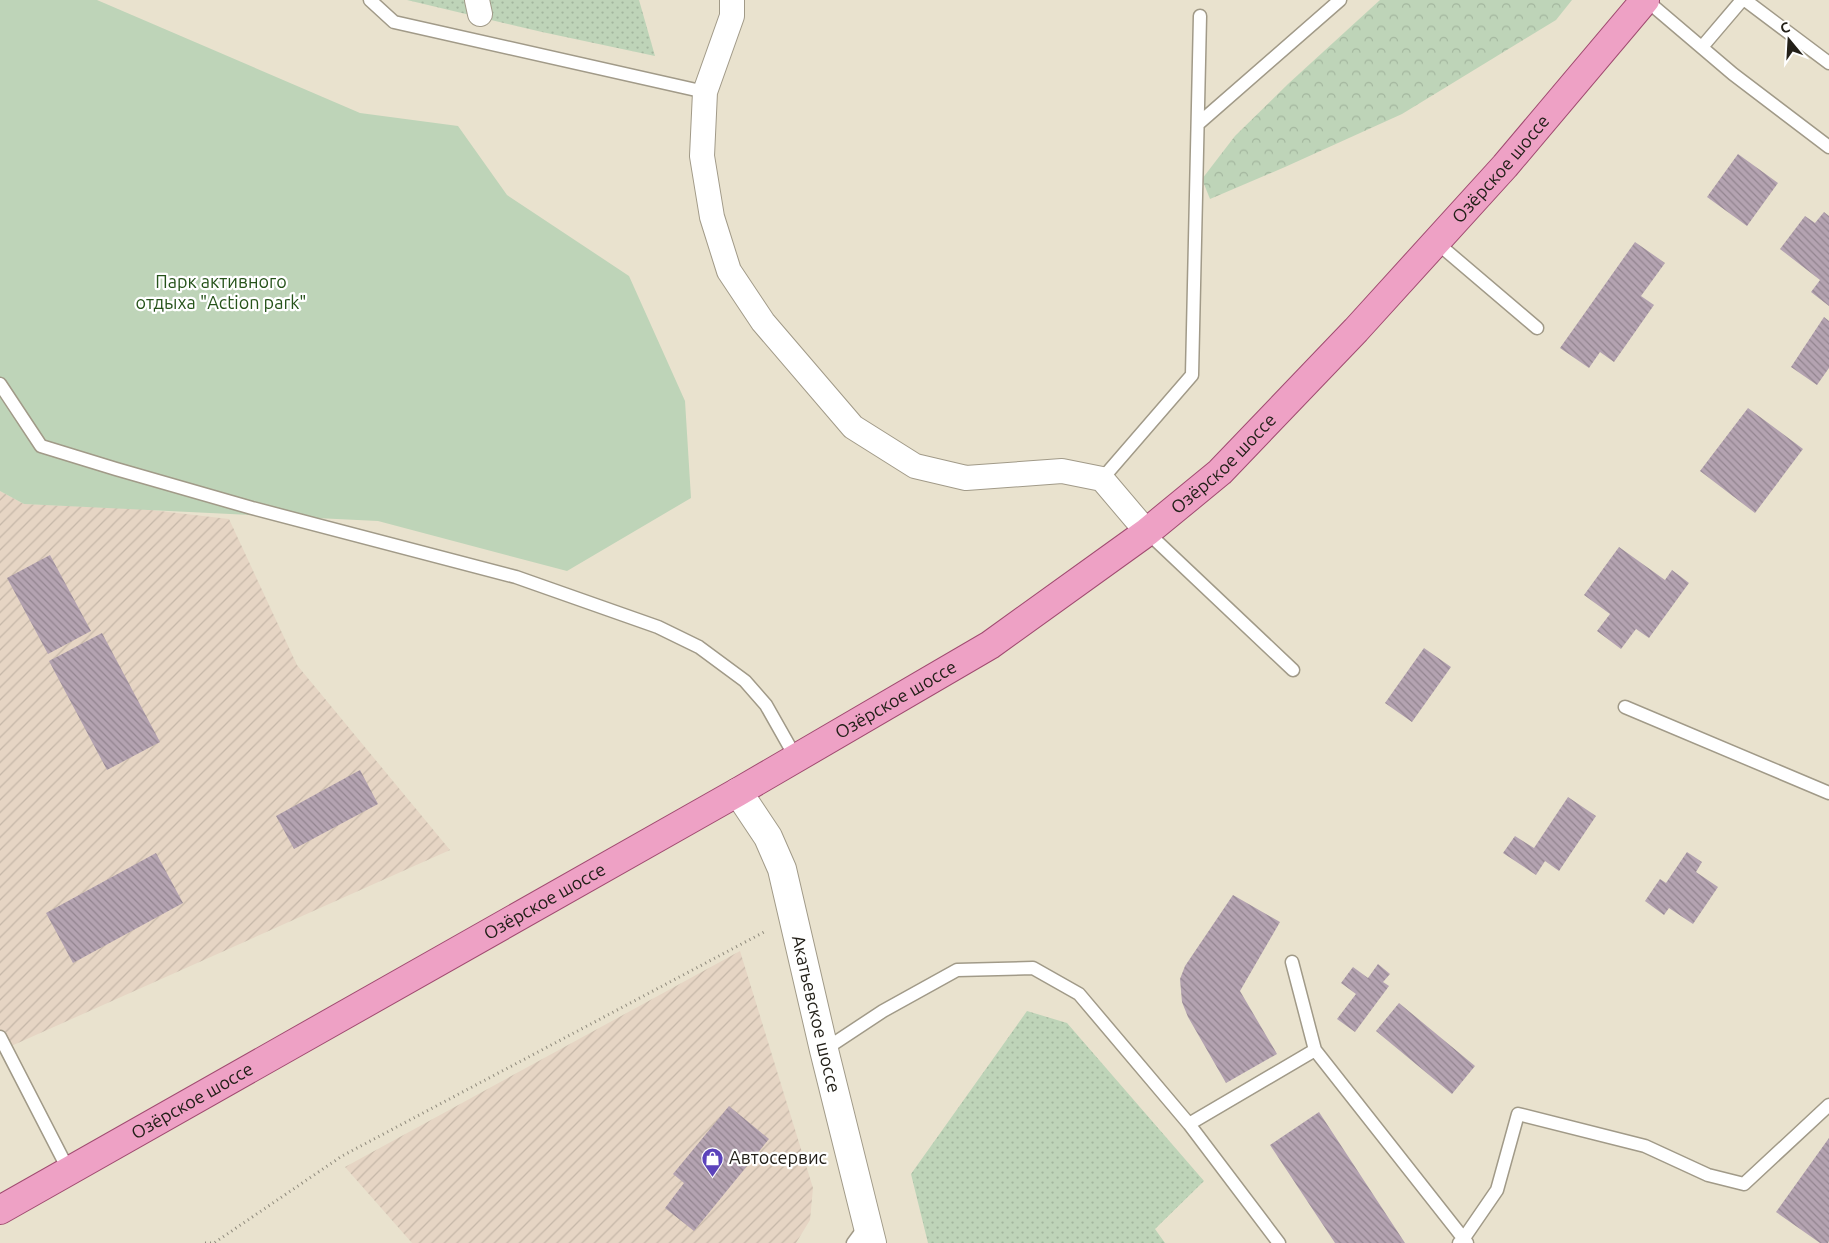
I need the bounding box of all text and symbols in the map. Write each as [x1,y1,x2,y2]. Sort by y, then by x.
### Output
north arrow [1764,15,1814,65]
text: С [1778,19,1792,37]
street label: Озёрское шоссе [1447,110,1553,226]
park label: Парк активного отдыха "Action park" [136,271,307,312]
street label: Озёрское шоссе [1166,409,1279,517]
street label: Озёрское шоссе [831,656,960,742]
street label: Озёрское шоссе [480,858,609,943]
street label: Акатьевское шоссе [789,933,845,1095]
street label: Озёрское шоссе [127,1058,256,1143]
shop icon: Автосервис [701,1146,725,1177]
place label: Автосервис [729,1147,827,1167]

